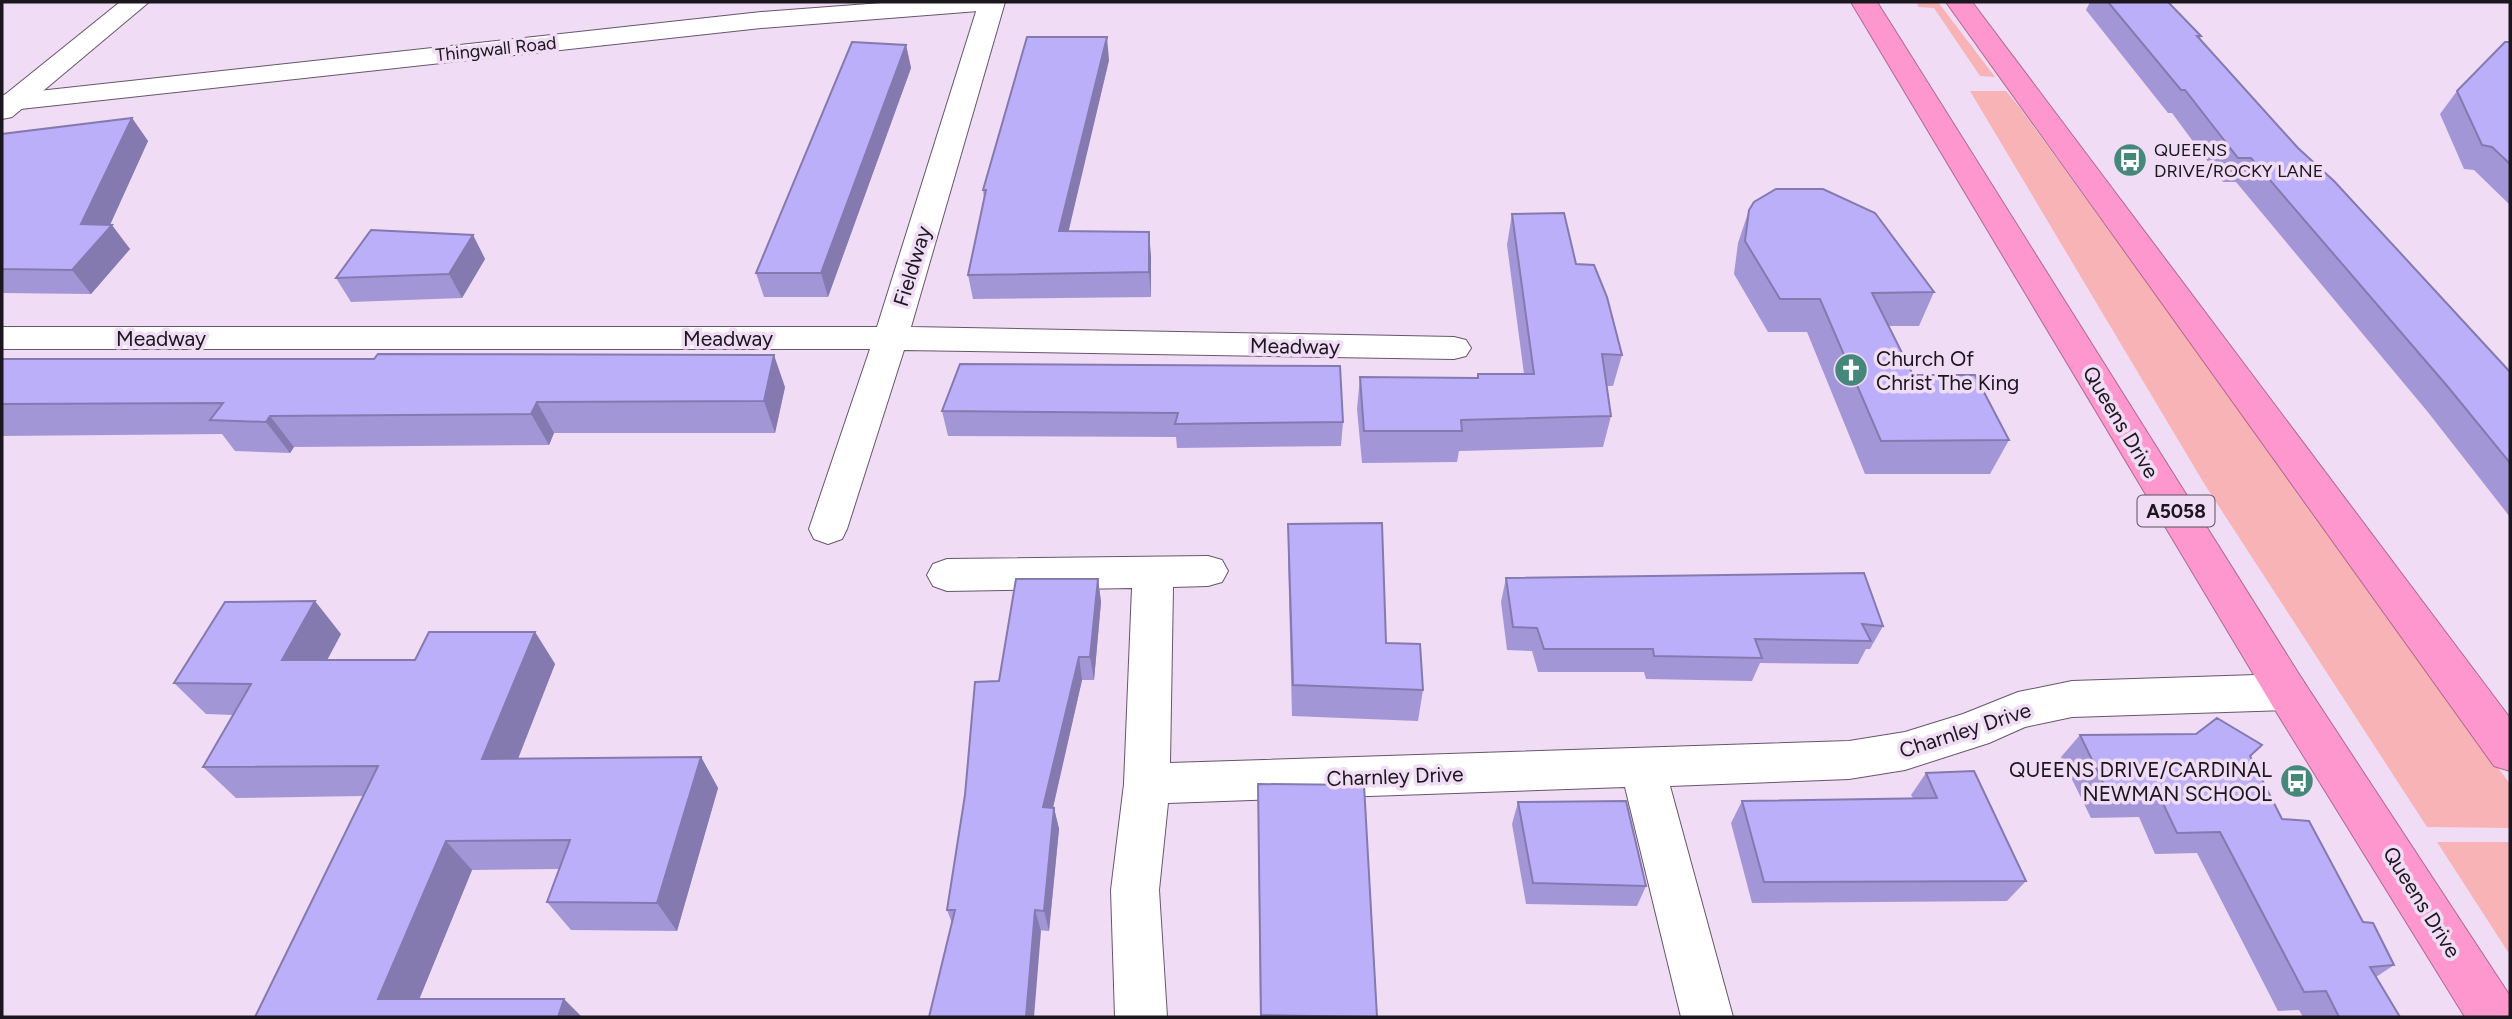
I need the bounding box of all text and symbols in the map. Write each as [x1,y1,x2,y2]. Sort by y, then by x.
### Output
street label: Thingwall Road [434,32,558,66]
place label: QUEENS DRIVE/ROCKY LANE [2154,139,2323,182]
bus stop icon: QUEENS DRIVE/ROCKY LANE [2111,141,2149,179]
street label: Fieldway [888,223,936,309]
street label: Meadway [116,326,206,351]
street label: Meadway [683,326,773,351]
street label: Meadway [1250,333,1340,359]
place label: Church Of Christ The King [1876,346,2019,395]
church icon: Church Of Christ The King [1832,351,1870,389]
street label: Queens Drive [2078,361,2164,483]
road number: A5058 [2138,496,2214,526]
street label: Charnley Drive [1896,697,2034,763]
place label: QUEENS DRIVE/CARDINAL NEWMAN SCHOOL [2009,757,2272,806]
street label: Charnley Drive [1326,761,1464,791]
bus stop icon: QUEENS DRIVE/CARDINAL NEWMAN SCHOOL [2278,762,2316,800]
street label: Queens Drive [2378,842,2466,962]

